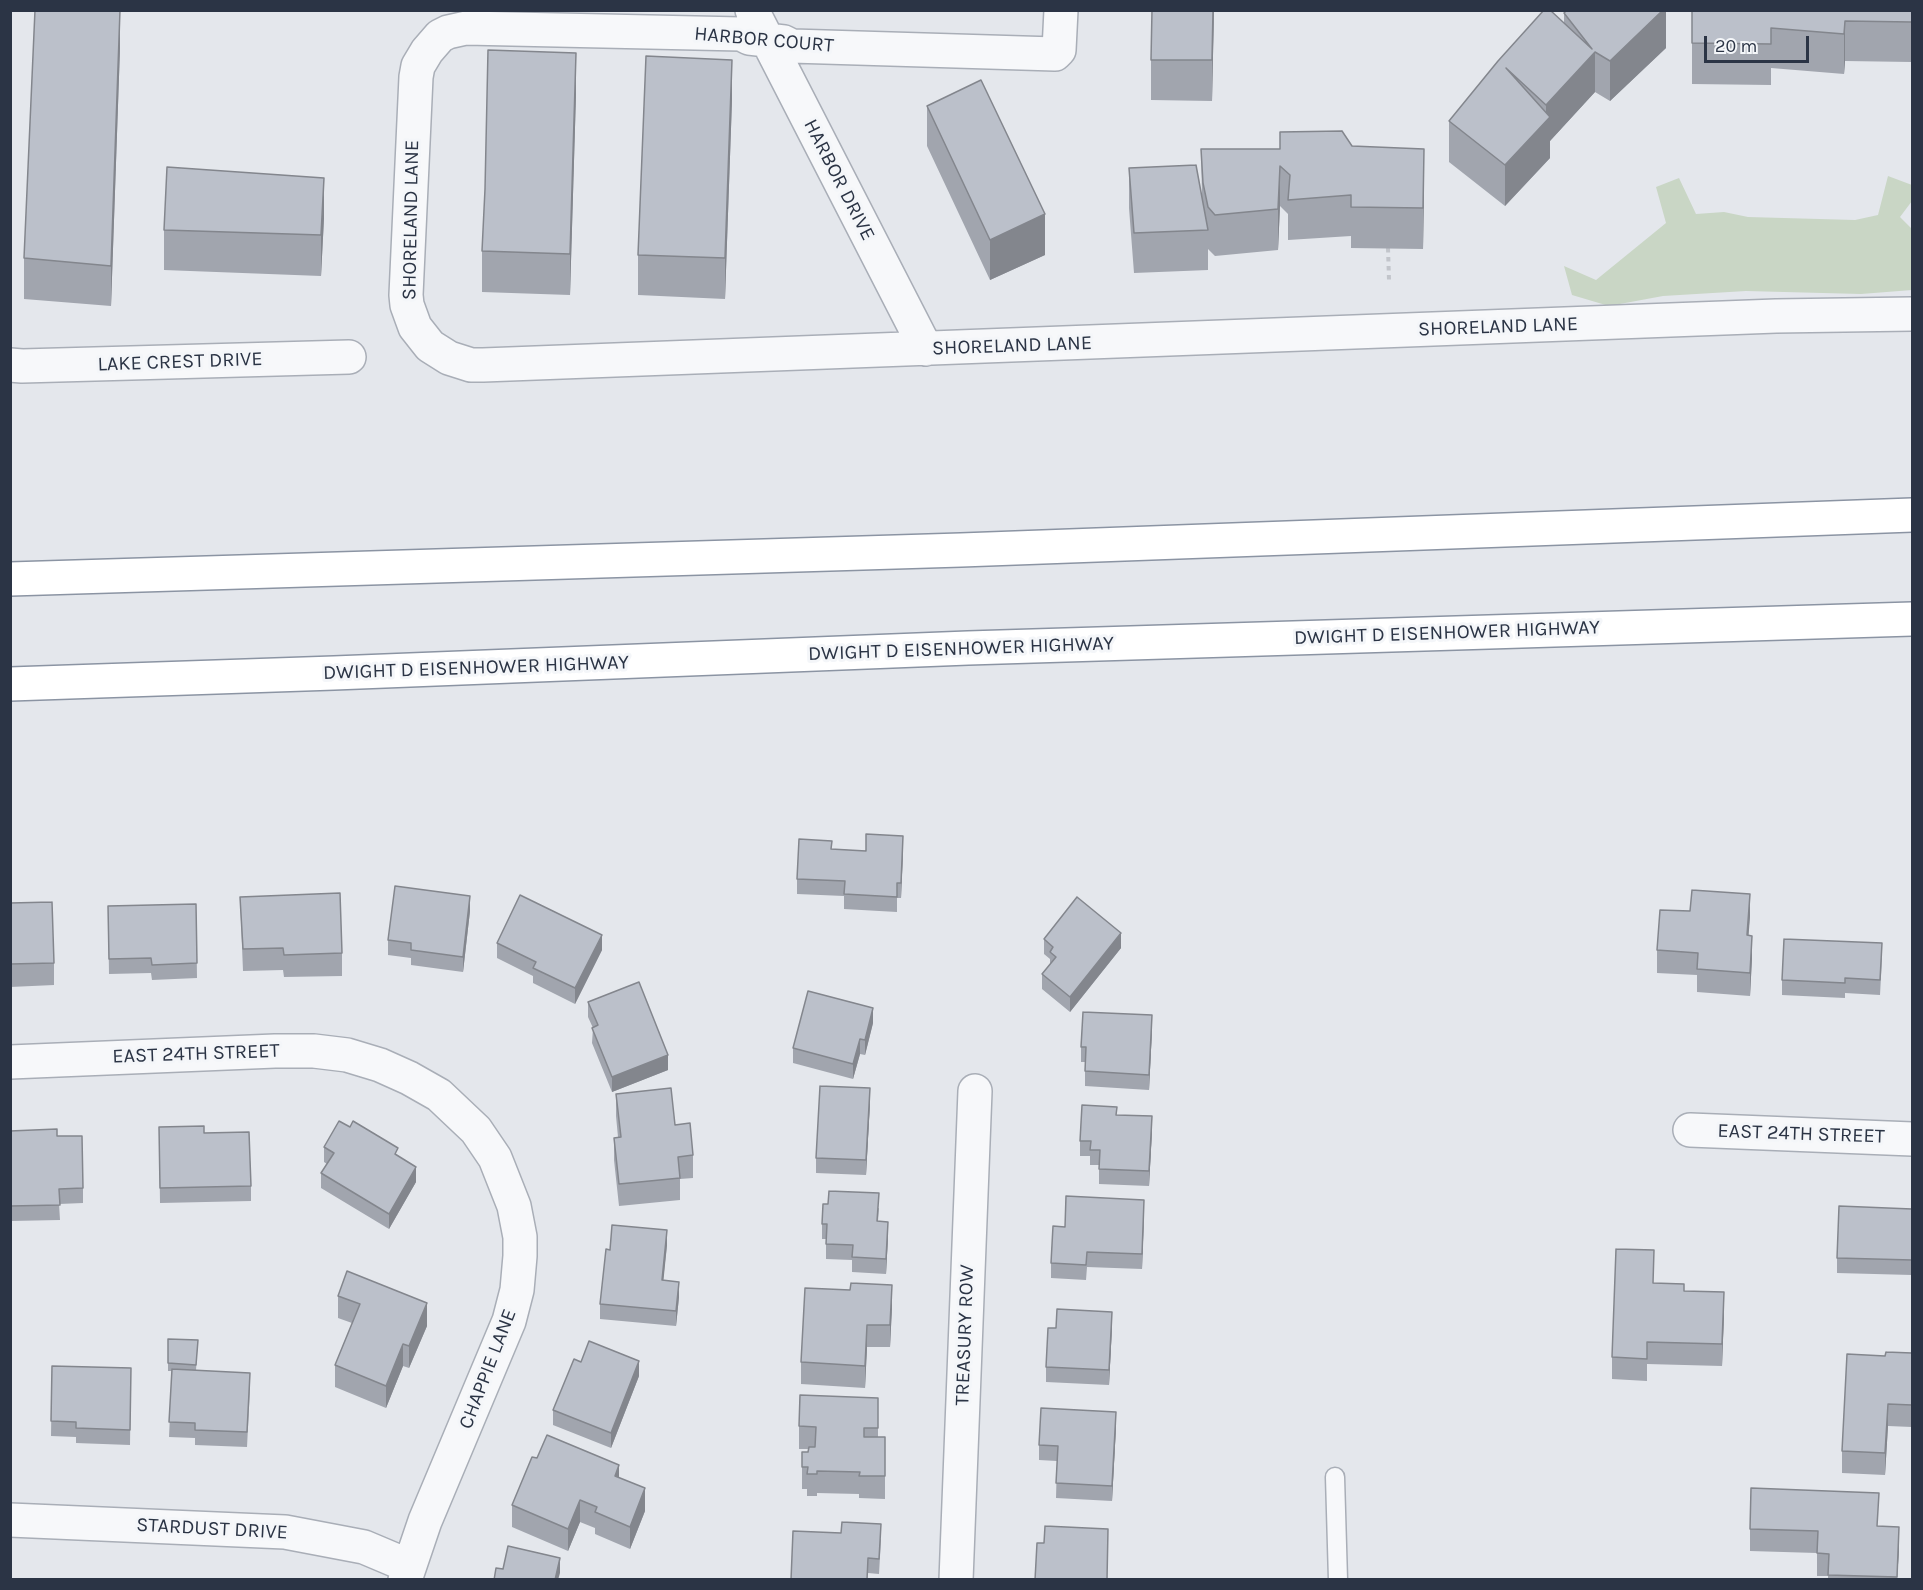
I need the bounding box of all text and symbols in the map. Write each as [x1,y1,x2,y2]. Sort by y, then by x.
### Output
street label: HARBOR COURT [693,22,835,58]
scale bar [1707,24,1812,62]
text: 20 m [1715,35,1757,57]
street label: HARBOR DRIVE [798,115,880,245]
street label: SHORELAND LANE [398,140,424,300]
street label: SHORELAND LANE [1418,312,1578,342]
street label: SHORELAND LANE [932,331,1092,361]
street label: LAKE CREST DRIVE [97,347,263,377]
street label: DWIGHT D EISENHOWER HIGHWAY [1294,616,1600,650]
street label: DWIGHT D EISENHOWER HIGHWAY [808,632,1114,666]
street label: DWIGHT D EISENHOWER HIGHWAY [323,651,629,685]
street label: EAST 24TH STREET [112,1039,280,1069]
street label: EAST 24TH STREET [1717,1119,1885,1149]
street label: TREASURY ROW [951,1264,979,1406]
street label: CHAPPIE LANE [454,1306,522,1432]
street label: STARDUST DRIVE [136,1513,288,1545]

